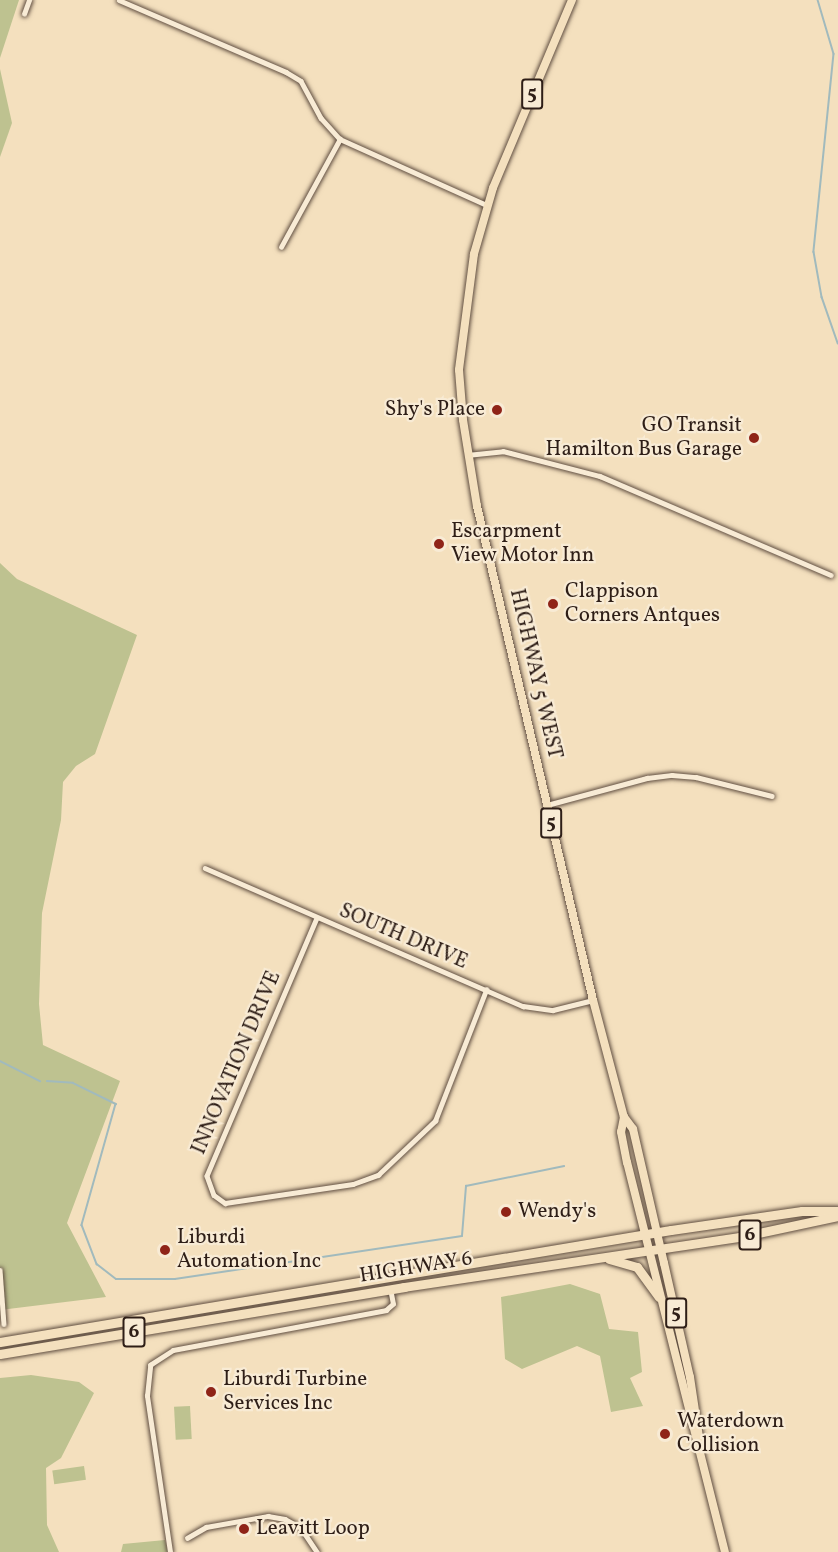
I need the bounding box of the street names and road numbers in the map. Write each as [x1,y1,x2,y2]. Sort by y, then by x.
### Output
road number: 5 [520,77,544,111]
street label: HIGHWAY 5 WEST [503,586,567,762]
road number: 5 [539,806,563,840]
street label: SOUTH DRIVE [335,899,471,975]
street label: INNOVATION DRIVE [187,967,287,1159]
road number: 6 [738,1218,762,1252]
street label: HIGHWAY 6 [357,1247,475,1289]
road number: 5 [664,1296,688,1330]
road number: 6 [122,1315,146,1349]

